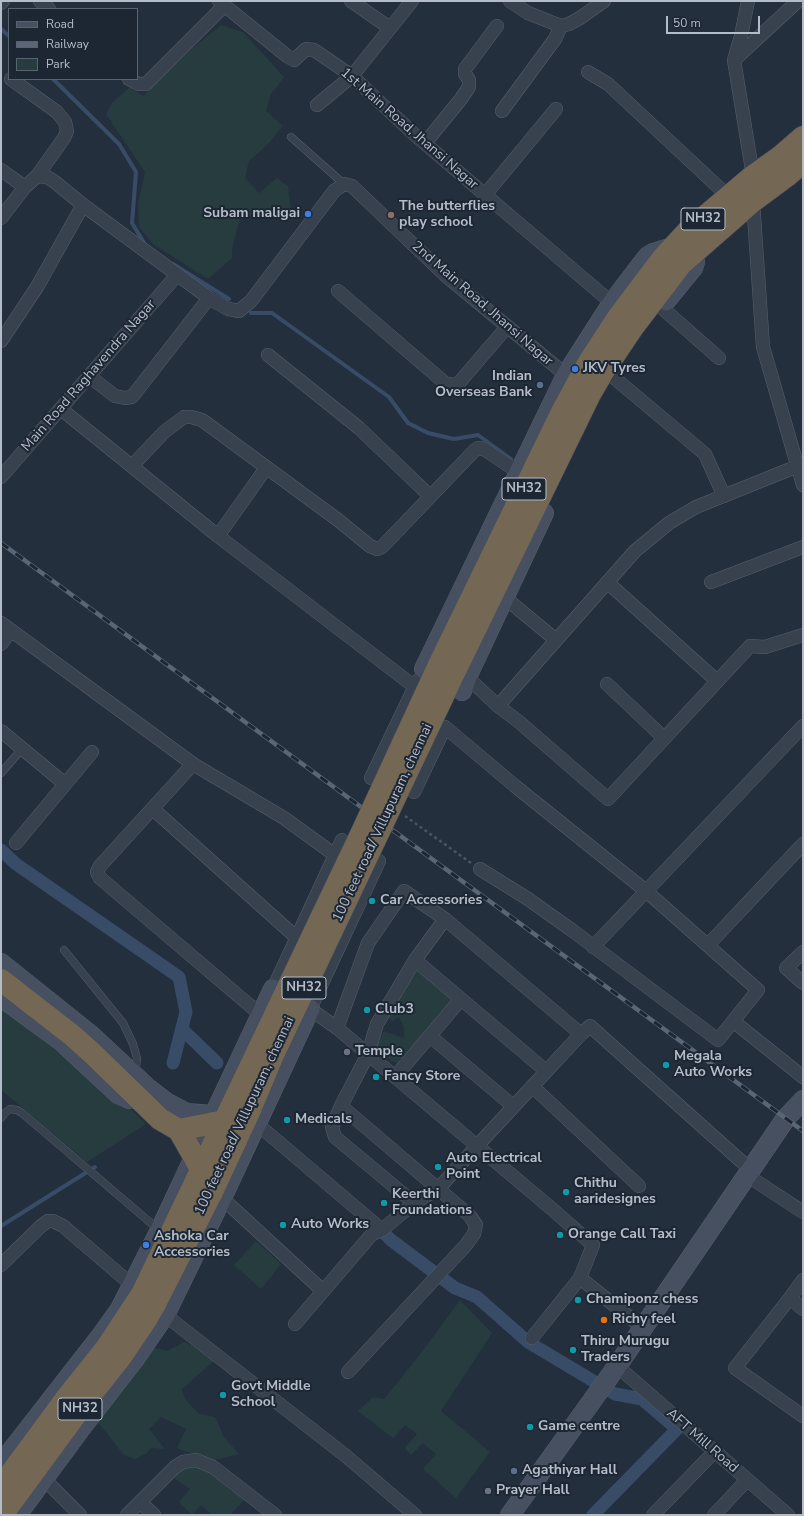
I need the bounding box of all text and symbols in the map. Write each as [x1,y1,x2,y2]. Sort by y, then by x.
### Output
legend [8,8,138,80]
scale bar [668,8,762,34]
text: 50 m [673,15,701,31]
text: Road [46,16,74,32]
text: Railway [46,36,89,52]
text: Park [46,56,70,72]
street label: 1st Main Road, Jhansi Nagar [337,65,481,193]
place label: The butterflies play school [399,199,495,232]
place label: Subam maligai [203,206,300,222]
road number: NH32 [681,208,725,230]
marker: Subam maligai [303,209,313,219]
marker: The butterflies play school [386,210,396,220]
street label: 2nd Main Road, Jhansi Nagar [408,238,556,370]
street label: Main Road Raghavendra Nagar [18,297,160,455]
place label: JKV Tyres [583,361,646,377]
marker: JKV Tyres [570,364,580,374]
place label: Indian Overseas Bank [435,369,532,402]
marker: Indian Overseas Bank [535,380,545,390]
road number: NH32 [502,478,546,500]
street label: 100 feet road/ Villupuram, chennai [330,721,436,925]
place label: Car Accessories [380,893,482,909]
marker: Car Accessories [367,896,377,906]
road number: NH32 [282,977,326,999]
place label: Club3 [375,1002,414,1018]
marker: Club3 [362,1005,372,1015]
street label: 100 feet road/ Villupuram, chennai [192,1014,298,1218]
place label: Temple [355,1044,403,1060]
marker: Temple [342,1047,352,1057]
place label: Megala Auto Works [674,1049,752,1082]
marker: Megala Auto Works [661,1060,671,1070]
place label: Fancy Store [384,1069,460,1085]
marker: Fancy Store [371,1072,381,1082]
place label: Medicals [295,1112,352,1128]
marker: Medicals [282,1115,292,1125]
place label: Auto Electrical Point [446,1151,542,1184]
marker: Auto Electrical Point [433,1162,443,1172]
place label: Chithu aaridesignes [574,1176,656,1208]
place label: Keerthi Foundations [392,1187,472,1220]
marker: Chithu aaridesignes [561,1187,571,1197]
marker: Keerthi Foundations [379,1198,389,1208]
place label: Auto Works [291,1217,369,1233]
marker: Auto Works [278,1220,288,1230]
place label: Orange Call Taxi [568,1227,676,1243]
place label: Ashoka Car Accessories [154,1229,230,1262]
marker: Orange Call Taxi [555,1230,565,1240]
marker: Ashoka Car Accessories [141,1240,151,1250]
place label: Chamiponz chess [586,1292,698,1308]
marker: Chamiponz chess [573,1295,583,1305]
place label: Richy feel [612,1312,676,1328]
marker: Richy feel [599,1315,609,1325]
place label: Thiru Murugu Traders [581,1334,669,1366]
marker: Thiru Murugu Traders [568,1345,578,1355]
place label: Govt Middle School [231,1379,310,1412]
marker: Govt Middle School [218,1390,228,1400]
road number: NH32 [58,1398,102,1420]
street label: AFT Mill Road [663,1405,741,1477]
place label: Game centre [538,1419,620,1435]
marker: Game centre [525,1422,535,1432]
place label: Agathiyar Hall [522,1463,617,1479]
marker: Agathiyar Hall [509,1466,519,1476]
place label: Prayer Hall [496,1483,569,1499]
marker: Prayer Hall [483,1486,493,1496]

